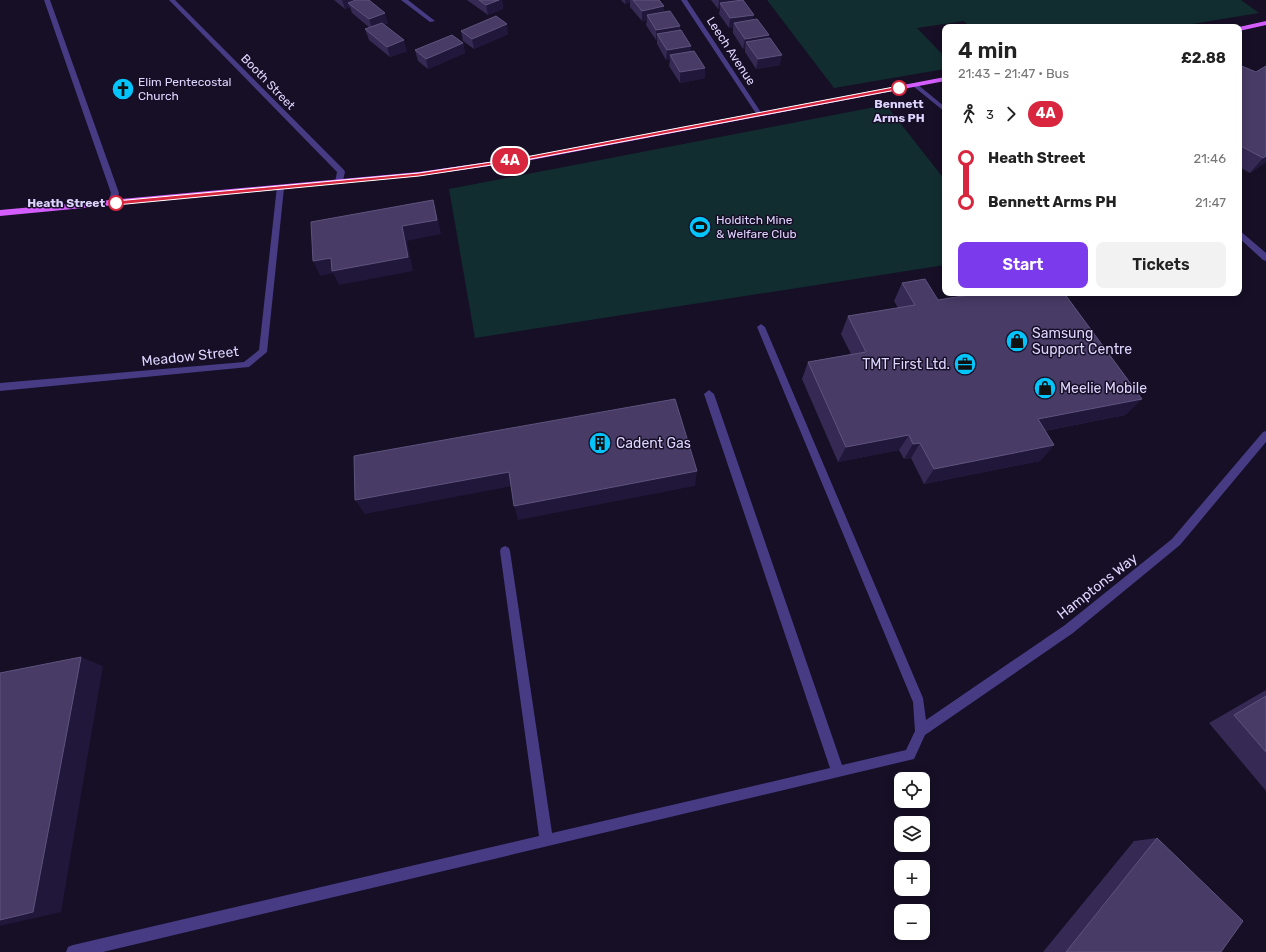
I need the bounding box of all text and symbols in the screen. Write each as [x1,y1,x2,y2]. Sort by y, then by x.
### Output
street label: Leech Avenue [704,14,758,88]
text: 4 min [958,37,1018,64]
text: £2.88 [1181,49,1226,67]
street label: Booth Street [238,51,298,113]
text: 21:43 – 21:47 · Bus [958,66,1069,81]
place label: Elim Pentecostal Church [138,75,232,103]
church icon: Elim Pentecostal Church [110,76,136,102]
marker: Bennett Arms PH [891,80,907,96]
place label: Bennett Arms PH [873,97,925,125]
icon: walk [958,103,980,125]
icon: forward [1000,103,1022,125]
text: 4A [1036,105,1055,122]
text: 3 [986,107,994,122]
line badge: 4A [492,148,528,174]
text: Heath Street [988,149,1085,167]
text: 21:46 [1194,151,1226,166]
text: 4A [500,152,520,169]
text: Bennett Arms PH [988,193,1117,211]
marker: Heath Street [108,195,124,211]
text: 21:47 [1195,195,1226,210]
place label: Heath Street [27,196,105,210]
place label: Holditch Mine & Welfare Club [716,213,797,241]
sports icon: Holditch Mine & Welfare Club [687,214,713,240]
button: Start [958,242,1088,288]
button: Tickets [1096,242,1226,288]
place label: Samsung Support Centre [1032,325,1132,358]
shop icon: Samsung Support Centre [1004,328,1030,354]
street label: Meadow Street [141,343,240,370]
office icon: TMT First Ltd. [952,351,978,377]
place label: TMT First Ltd. [862,356,950,373]
shop icon: Meelie Mobile [1032,375,1058,401]
place label: Meelie Mobile [1060,380,1147,397]
building icon: Cadent Gas [587,430,613,456]
place label: Cadent Gas [616,435,691,452]
street label: Hamptons Way [1054,550,1141,623]
map controls [894,772,930,940]
button: locate [894,772,930,808]
button: layers [894,816,930,852]
button: + [894,860,930,896]
button: − [894,904,930,940]

